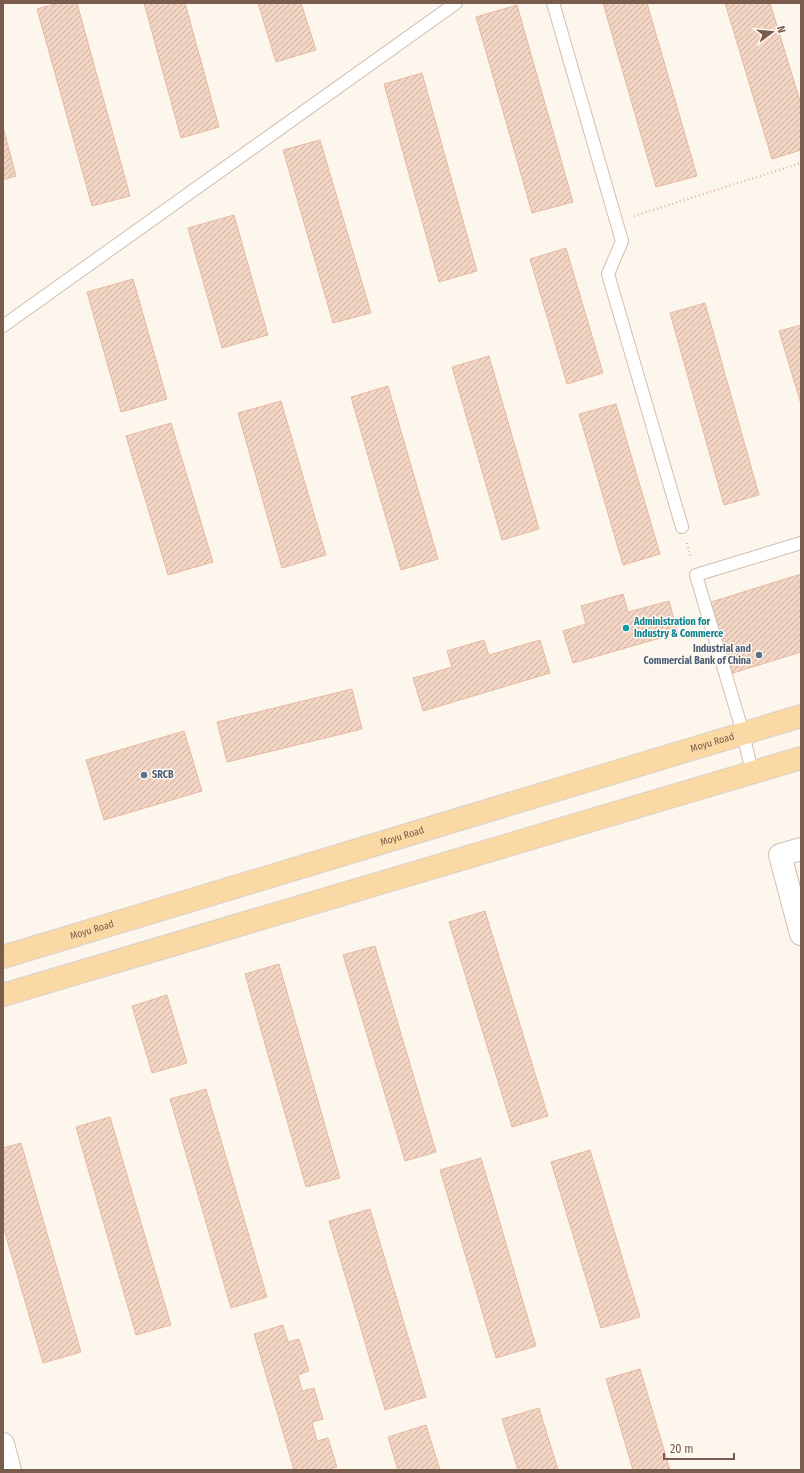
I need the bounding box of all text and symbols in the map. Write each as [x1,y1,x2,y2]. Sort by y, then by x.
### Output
north arrow [752,12,792,52]
text: N [774,24,788,34]
place label: Administration for Industry & Commerce [633,616,723,640]
marker: Administration for Industry & Commerce [621,623,631,633]
place label: Industrial and Commercial Bank of China [643,643,751,667]
marker: Industrial and Commercial Bank of China [754,650,764,660]
street label: Moyu Road [689,730,736,755]
place label: SRCB [152,769,174,781]
marker: SRCB [139,770,149,780]
street label: Moyu Road [379,824,426,849]
street label: Moyu Road [69,918,115,942]
scale bar [664,1435,734,1461]
text: 20 m [670,1442,694,1456]

